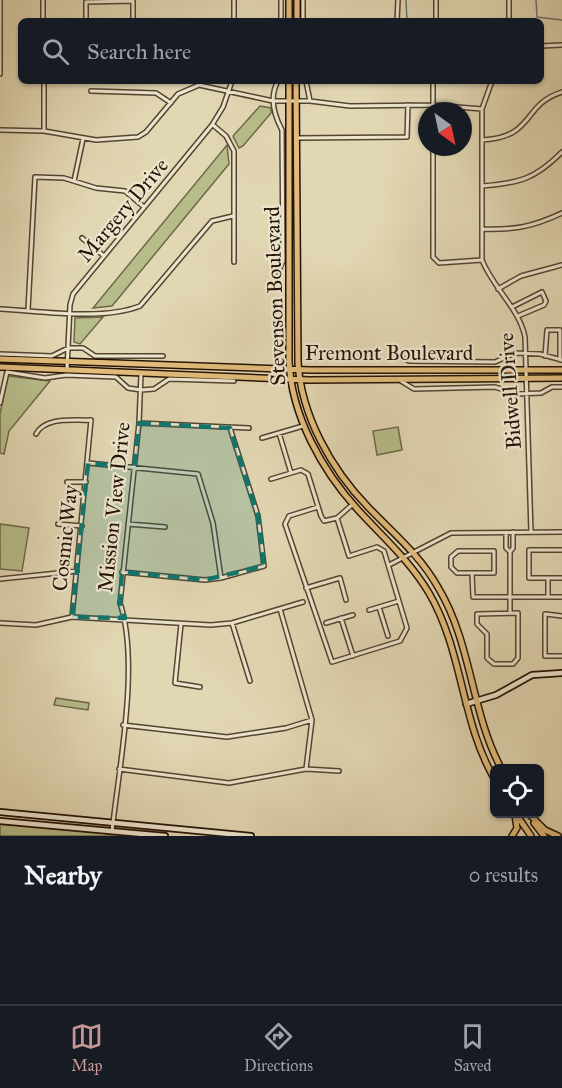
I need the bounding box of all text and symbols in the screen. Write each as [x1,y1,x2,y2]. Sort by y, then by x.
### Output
search box [18,18,544,84]
icon: search [39,35,72,68]
text: Search here [87,38,191,65]
north arrow [418,102,472,156]
street label: Margery Drive [72,153,174,267]
street label: Stevenson Boulevard [259,205,291,386]
street label: Bidwell Drive [493,332,527,450]
street label: Fremont Boulevard [305,340,474,366]
street label: Mission View Drive [92,420,136,593]
street label: Cosmic Way [46,482,84,592]
map controls [490,764,544,818]
button: locate [490,764,544,818]
text: Nearby [24,859,102,891]
text: 0 results [469,863,538,887]
tab: Map [70,1020,103,1075]
tab: Directions [244,1020,313,1075]
tab: Saved [454,1020,492,1075]

